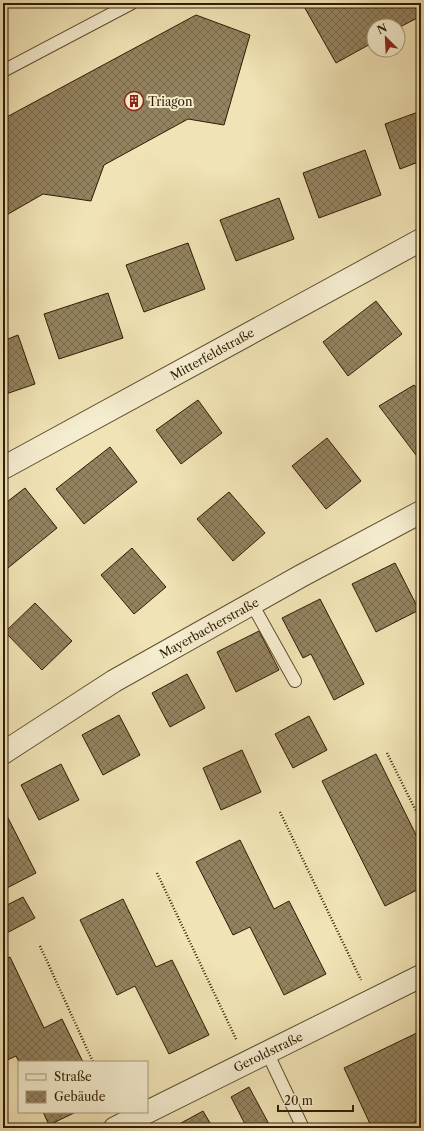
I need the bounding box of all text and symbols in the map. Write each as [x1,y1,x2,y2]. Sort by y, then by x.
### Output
north arrow [366,18,406,58]
text: N [375,20,390,37]
building icon: Triagon [123,90,145,112]
place label: Triagon [148,94,193,109]
street label: Mitterfeldstraße [167,325,257,383]
street label: Mayerbacherstraße [157,594,261,661]
street label: Geroldstraße [231,1029,305,1075]
legend [18,1061,148,1113]
text: Straße [54,1069,92,1084]
scale bar [278,1087,353,1113]
text: Gebäude [54,1089,106,1104]
text: 20 m [284,1093,313,1108]

